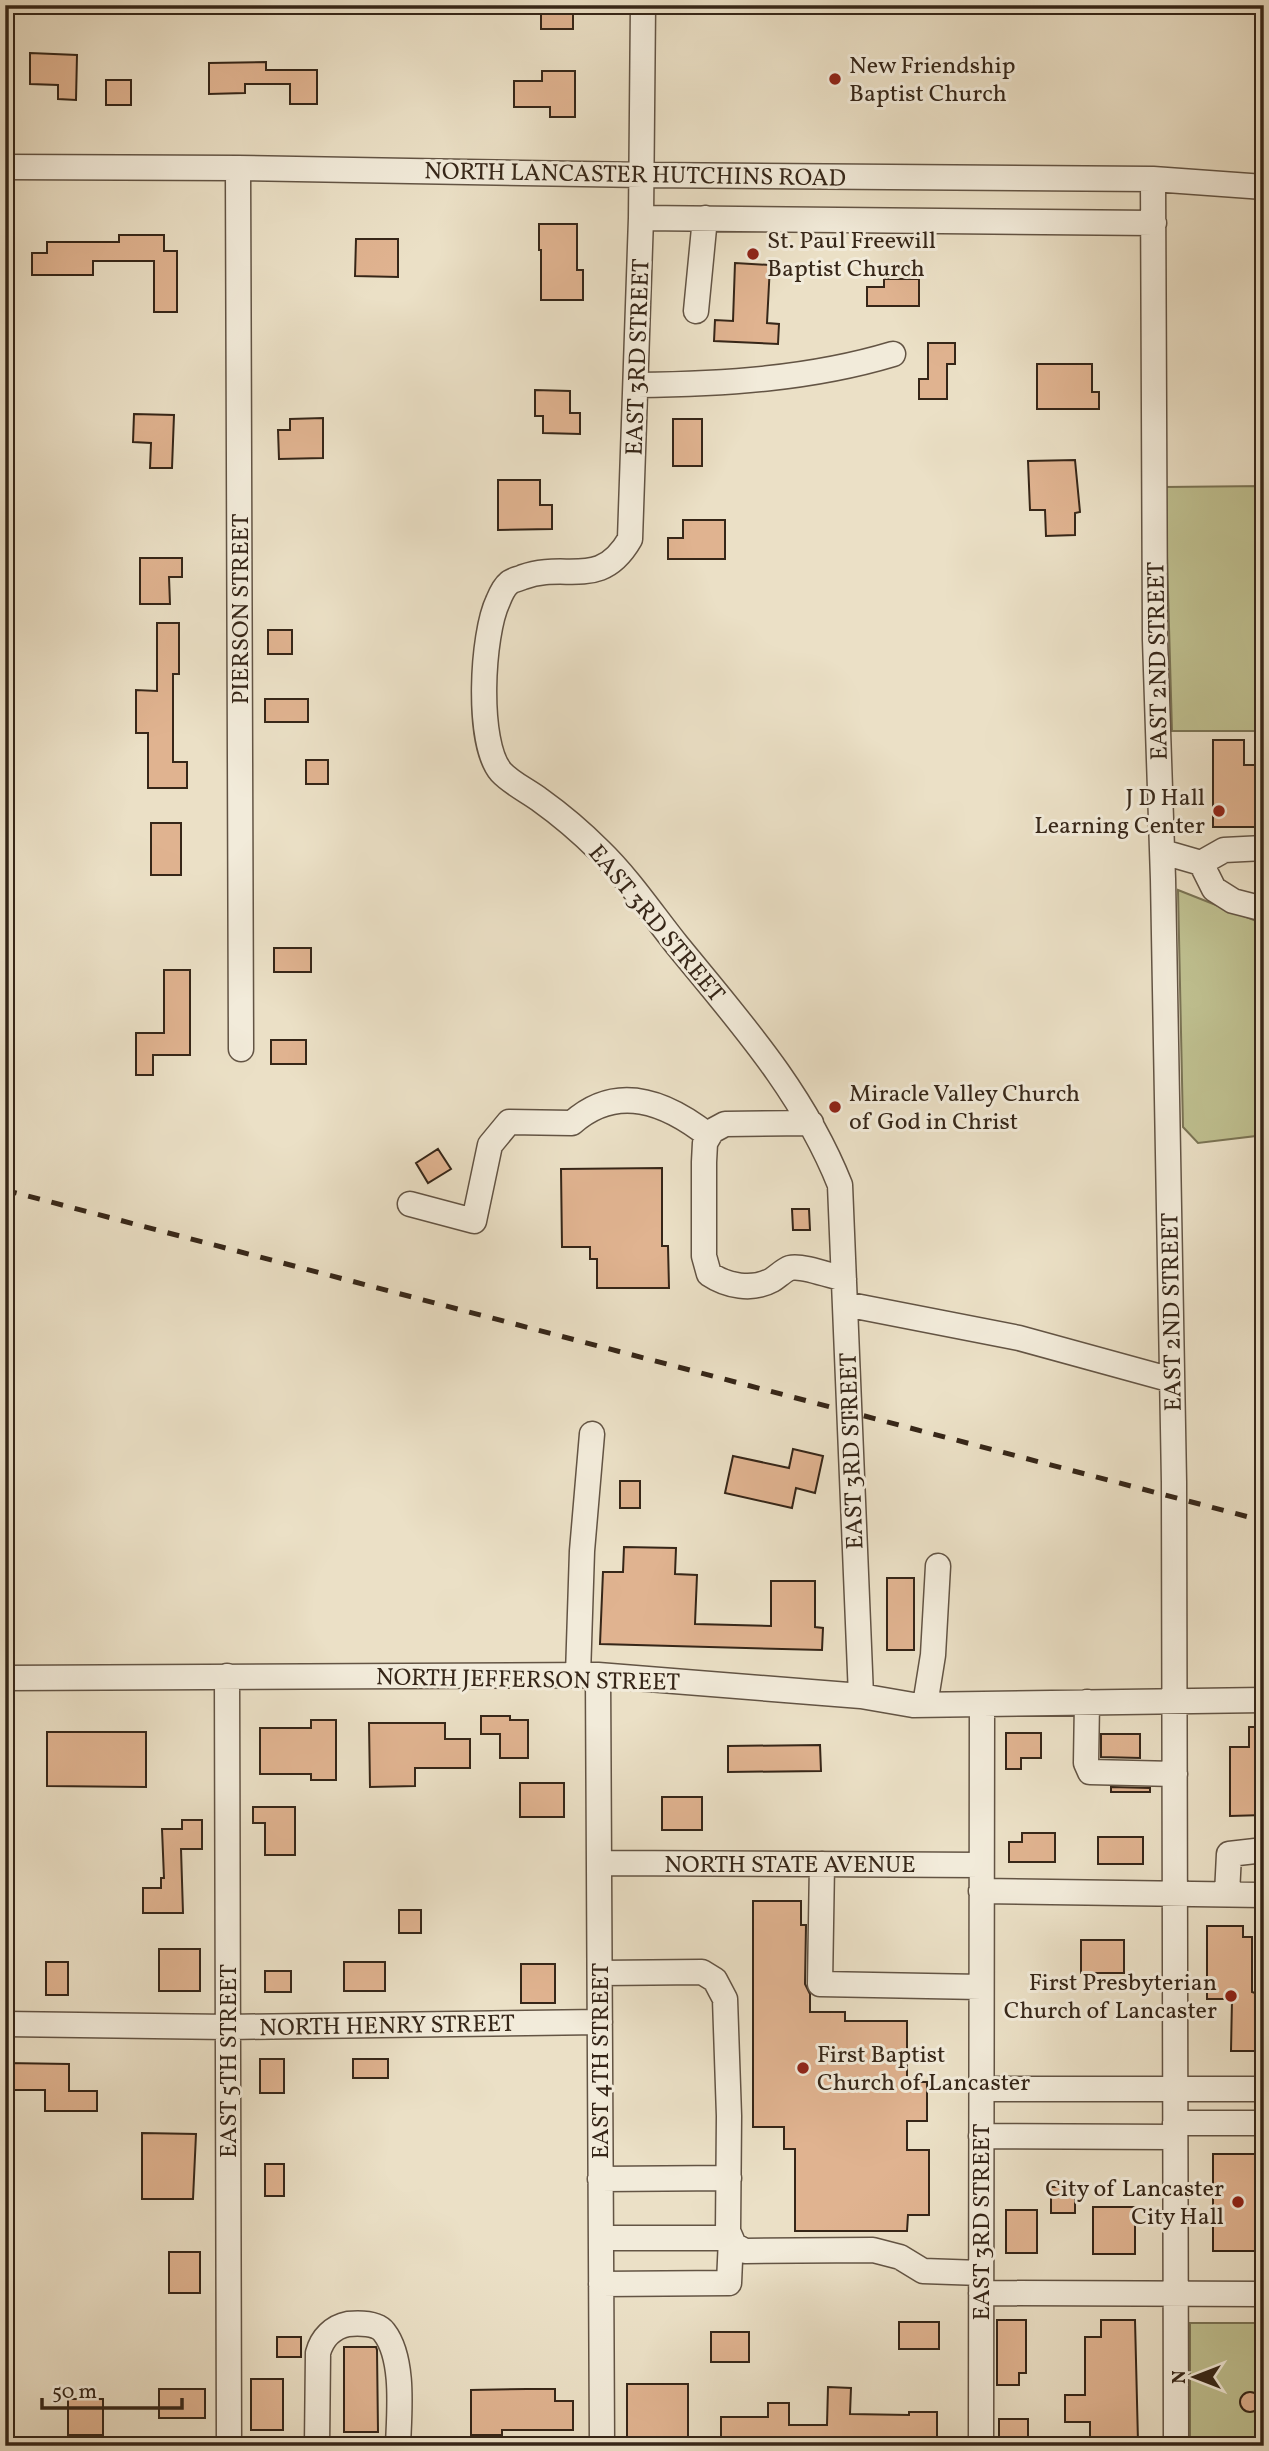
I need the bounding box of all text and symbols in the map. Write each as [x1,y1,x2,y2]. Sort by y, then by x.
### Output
place label: New Friendship Baptist Church [849,50,1015,112]
marker: New Friendship Baptist Church [827,71,843,87]
street label: NORTH LANCASTER HUTCHINS ROAD [424,155,846,197]
place label: St. Paul Freewill Baptist Church [767,225,936,287]
marker: St. Paul Freewill Baptist Church [745,246,761,262]
street label: EAST 3RD STREET [619,258,659,456]
street label: PIERSON STREET [225,513,259,705]
street label: EAST 2ND STREET [1140,561,1178,761]
place label: J D Hall Learning Center [1034,782,1205,844]
marker: J D Hall Learning Center [1211,803,1227,819]
street label: EAST 3RD STREET [579,838,732,1011]
place label: Miracle Valley Church of God in Christ [849,1078,1080,1140]
marker: Miracle Valley Church of God in Christ [827,1099,843,1115]
street label: EAST 2ND STREET [1154,1212,1192,1412]
street label: EAST 3RD STREET [833,1352,873,1550]
street label: NORTH JEFFERSON STREET [375,1661,680,1701]
street label: NORTH STATE AVENUE [664,1849,916,1883]
street label: EAST 4TH STREET [585,1963,619,2159]
street label: EAST 5TH STREET [213,1964,247,2158]
place label: First Presbyterian Church of Lancaster [1004,1967,1217,2029]
marker: First Presbyterian Church of Lancaster [1223,1988,1239,2004]
street label: NORTH HENRY STREET [259,2008,515,2046]
place label: First Baptist Church of Lancaster [817,2039,1030,2101]
marker: First Baptist Church of Lancaster [795,2060,811,2076]
street label: EAST 3RD STREET [966,2123,1000,2321]
place label: City of Lancaster City Hall [1045,2173,1224,2235]
marker: City of Lancaster City Hall [1230,2194,1246,2210]
north arrow [1160,2342,1230,2412]
scale bar [42,2367,182,2411]
text: N [1167,2370,1193,2384]
text: 50 m [52,2378,97,2407]

